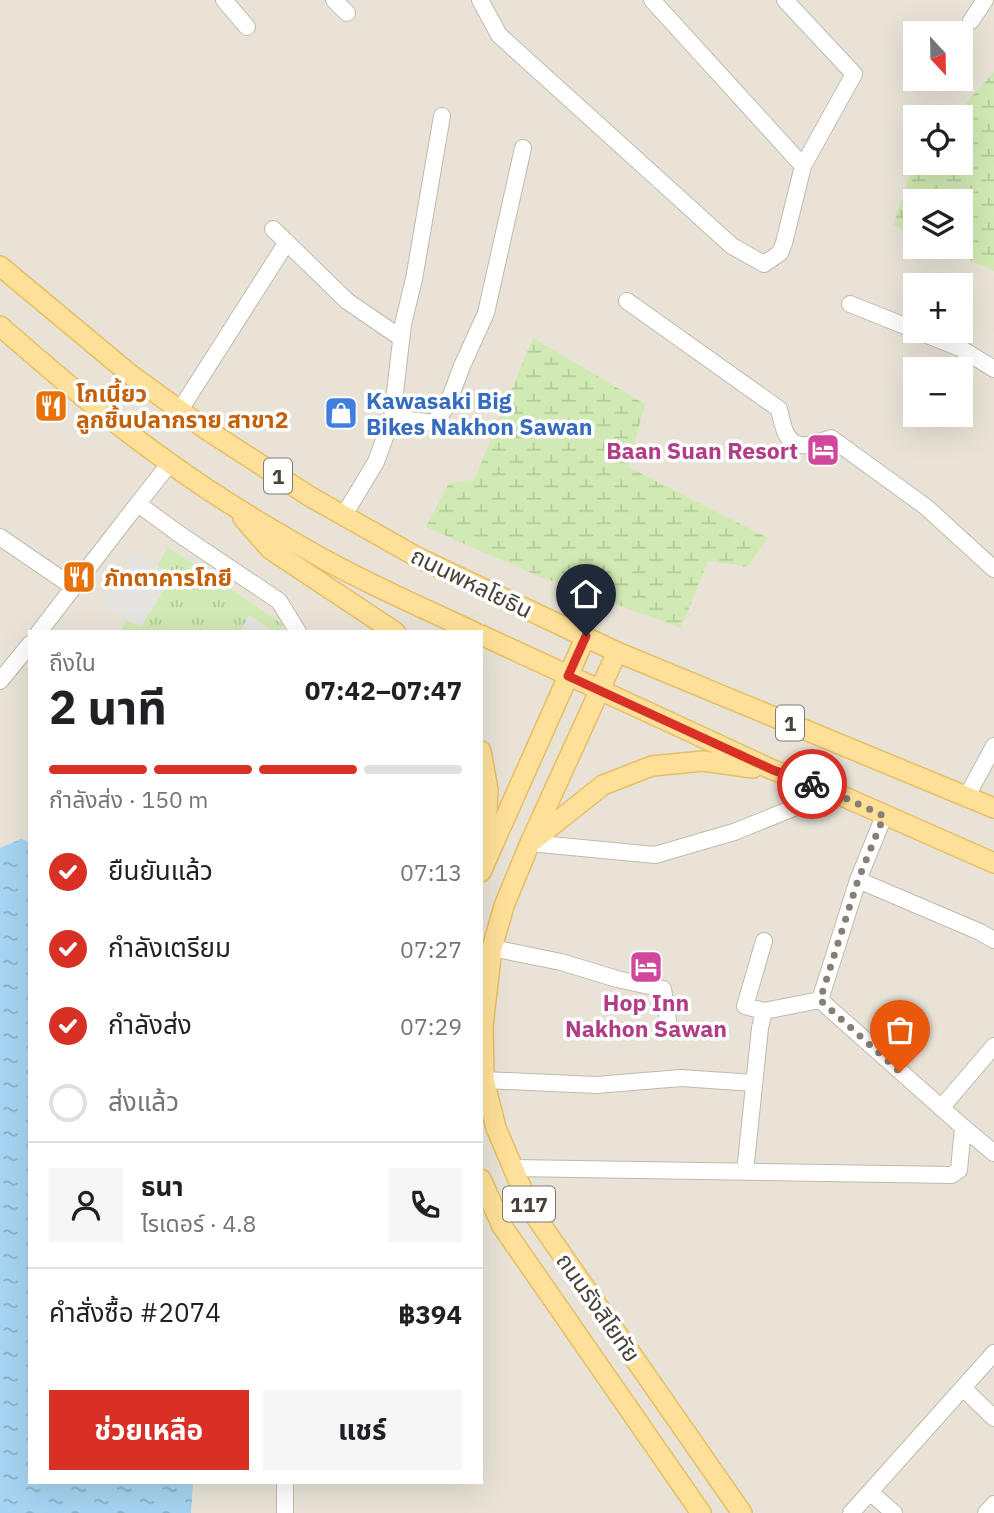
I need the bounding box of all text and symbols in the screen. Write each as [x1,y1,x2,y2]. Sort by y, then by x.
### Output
north arrow [903,21,973,91]
map controls [903,21,973,427]
button: locate [903,105,973,175]
button: layers [903,189,973,259]
button: + [903,273,973,343]
button: − [903,357,973,427]
place label: โกเนี้ยว ลูกชิ้นปลากราย สาขา2 [76,378,288,434]
place label: Kawasaki Big Bikes Nakhon Sawan [366,385,592,441]
restaurant icon: โกเนี้ยว ลูกชิ้นปลากราย สาขา2 [32,387,70,425]
shop icon: Kawasaki Big Bikes Nakhon Sawan [322,394,360,432]
hotel icon: Baan Suan Resort [804,431,842,469]
place label: Baan Suan Resort [606,435,798,465]
road number: 1 [264,458,292,494]
street label: ถนนพหลโยธิน [406,540,538,624]
restaurant icon: ภัทตาคารโกยี [60,558,98,596]
place label: ภัทตาคารโกยี [104,562,232,592]
pin [556,564,616,636]
icon: home [567,575,605,613]
text: ถึงใน [49,647,96,677]
text: 07:42–07:47 [305,673,462,707]
text: 2 นาที [49,677,167,737]
road number: 1 [776,706,804,740]
courier [777,749,847,819]
icon: bike [793,765,831,803]
text: กำลังส่ง · 150 m [49,784,208,814]
icon: check [49,853,87,891]
text: ยืนยันแล้ว [108,853,213,887]
text: 07:13 [400,857,462,887]
icon: check [49,930,87,968]
text: กำลังเตรียม [108,930,231,964]
text: 07:27 [400,934,462,964]
hotel icon: Hop Inn Nakhon Sawan [627,948,665,986]
place label: Hop Inn Nakhon Sawan [565,987,727,1043]
pin [870,1000,930,1072]
icon: check [49,1007,87,1045]
text: กำลังส่ง [108,1007,192,1041]
text: 07:29 [400,1011,462,1041]
icon: bag [881,1011,919,1049]
text: ส่งแล้ว [108,1084,179,1118]
button: person [49,1168,123,1242]
button: phone [388,1168,462,1242]
text: ธนา [141,1169,184,1203]
road number: 117 [503,1186,555,1222]
text: ไรเดอร์ · 4.8 [141,1208,256,1238]
street label: ถนนรังสิโยทัย [550,1247,648,1367]
text: คำสั่งซื้อ #2074 [49,1295,221,1329]
text: ฿394 [398,1297,462,1331]
button: ช่วยเหลือ [49,1390,249,1470]
button: แชร์ [263,1390,462,1470]

